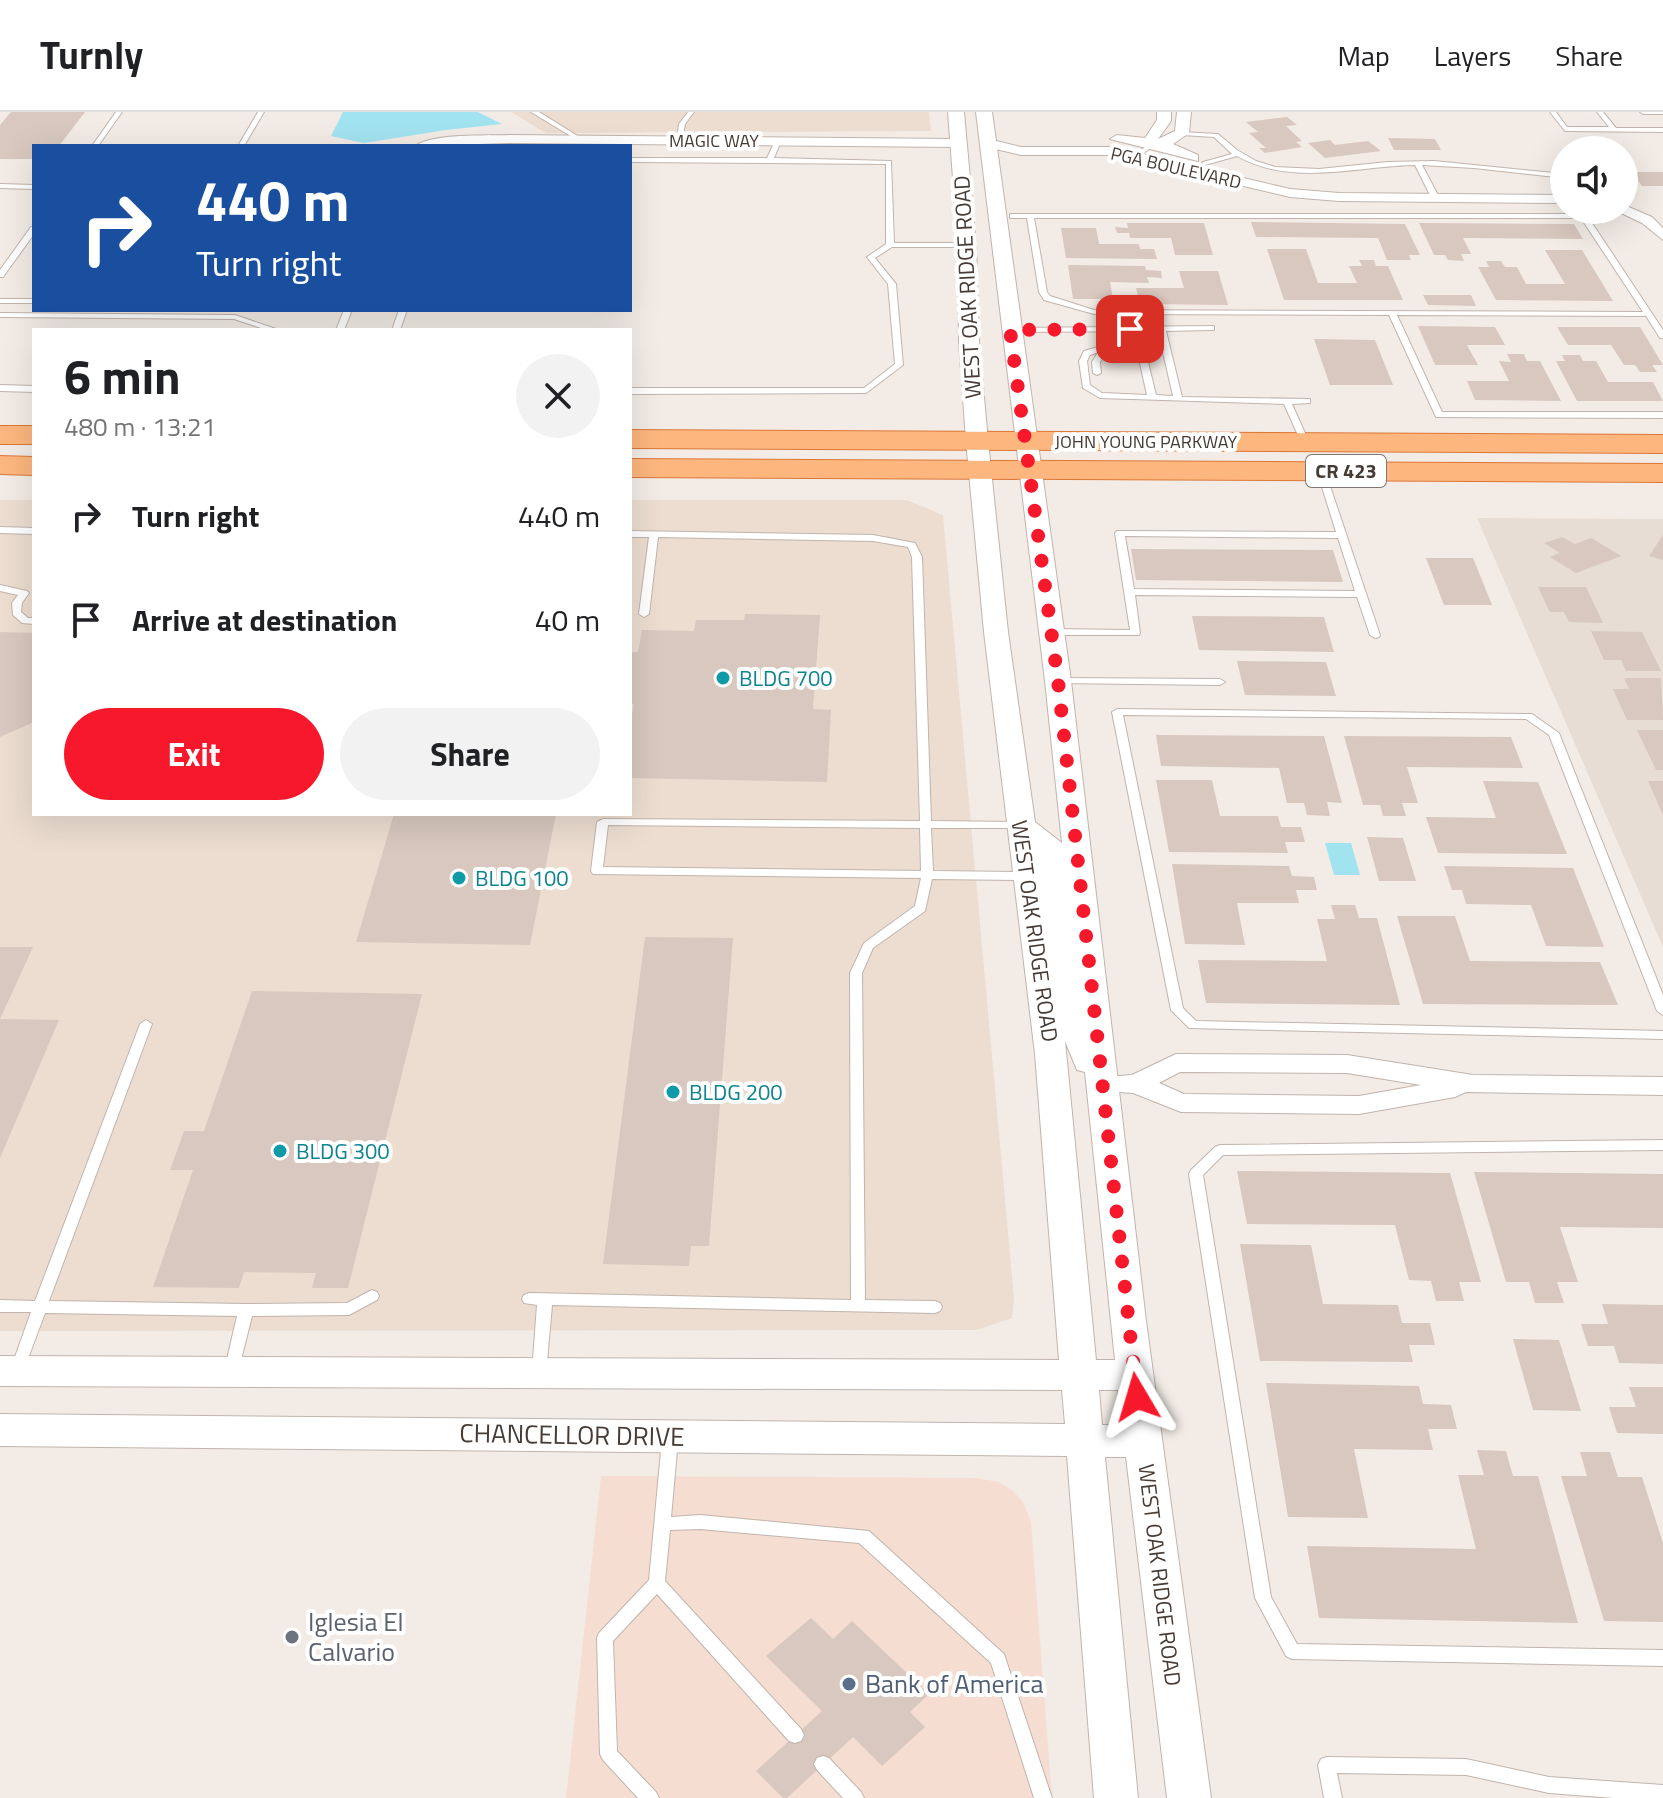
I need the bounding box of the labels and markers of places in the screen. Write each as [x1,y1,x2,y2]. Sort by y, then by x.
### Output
pin [1096,295,1164,363]
place label: BLDG 700 [739,661,833,695]
marker: BLDG 700 [714,669,732,687]
place label: BLDG 100 [475,861,569,895]
marker: BLDG 100 [450,869,468,887]
place label: BLDG 200 [689,1075,783,1109]
marker: BLDG 200 [664,1083,682,1101]
place label: BLDG 300 [296,1134,390,1168]
marker: BLDG 300 [271,1142,289,1160]
place label: Iglesia El Calvario [308,1602,404,1671]
marker: Iglesia El Calvario [283,1628,301,1646]
place label: Bank of America [865,1664,1044,1703]
marker: Bank of America [840,1675,858,1693]

